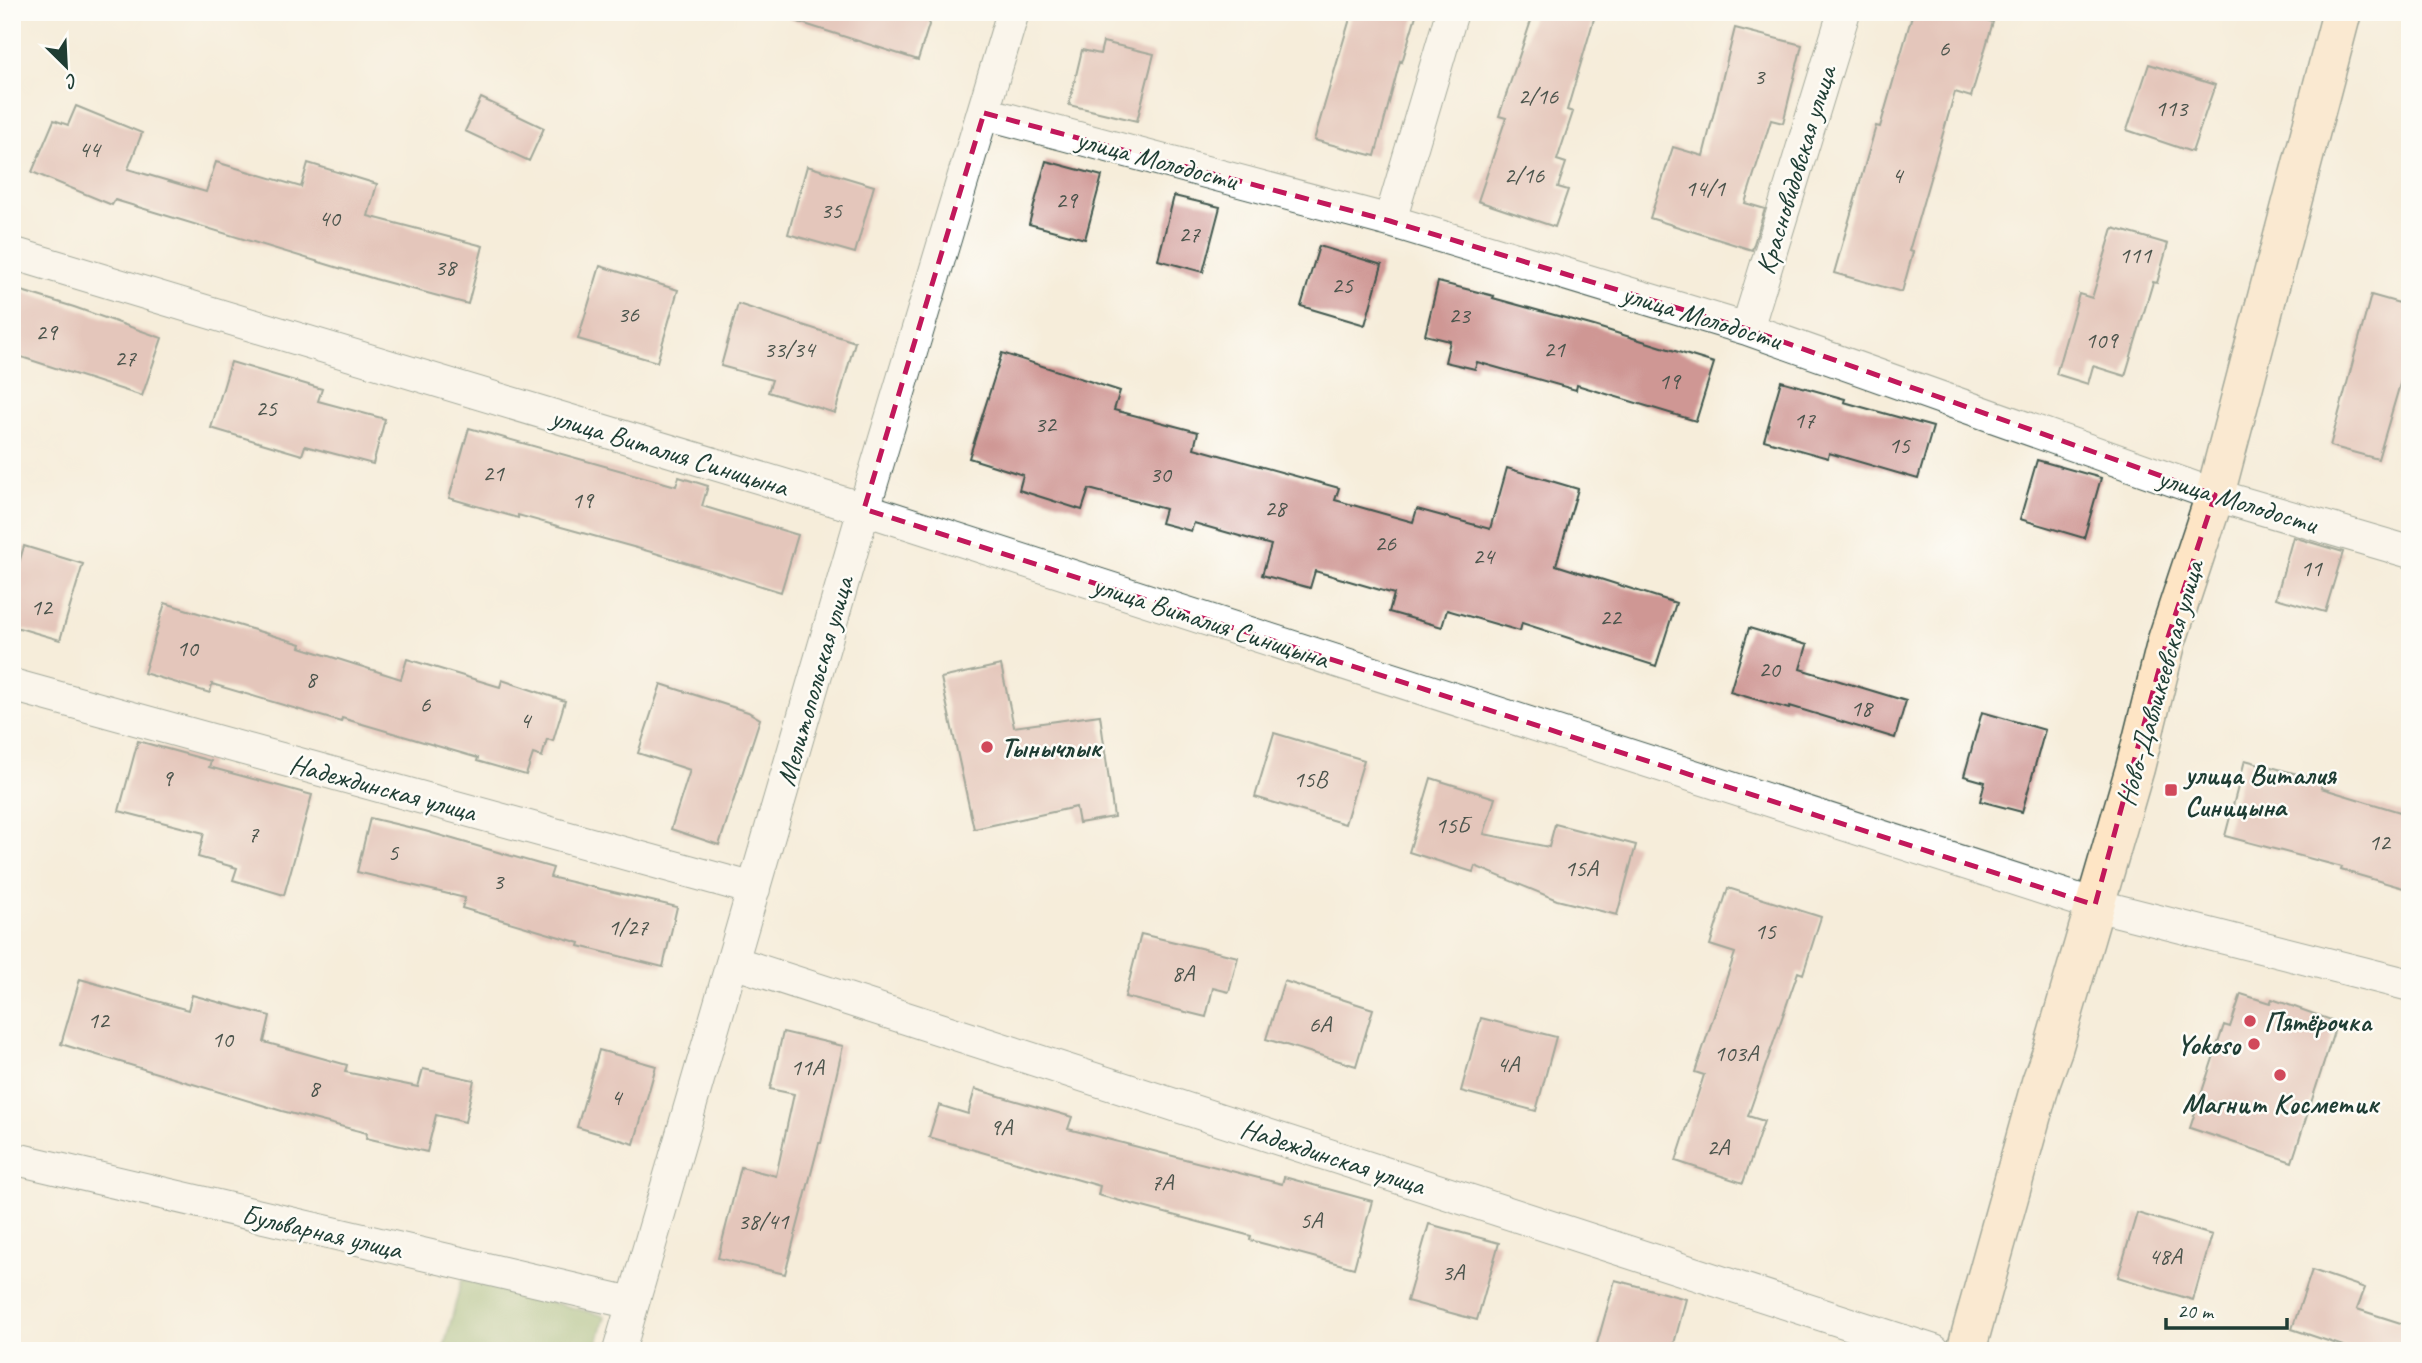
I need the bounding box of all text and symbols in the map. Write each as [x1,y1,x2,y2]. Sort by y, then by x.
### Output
north arrow [32,32,102,102]
house number: 6 [1939,33,1951,63]
street label: Красновидовская улица [1747,60,1844,278]
house number: 3 [1754,61,1767,91]
text: С [61,68,82,95]
house number: 2/16 [1518,81,1559,111]
house number: 113 [2155,93,2189,123]
street label: улица Молодости [1071,121,1242,198]
house number: 44 [78,134,102,164]
house number: 2/16 [1504,160,1545,190]
house number: 4 [1892,160,1905,190]
house number: 14/1 [1685,173,1726,203]
house number: 29 [1055,185,1079,215]
house number: 35 [820,195,843,225]
house number: 40 [318,203,342,233]
house number: 27 [1178,219,1201,249]
house number: 111 [2119,240,2152,270]
house number: 38 [434,252,458,282]
house number: 25 [1331,270,1354,300]
street label: улица Молодости [1616,275,1787,358]
house number: 36 [617,299,640,329]
house number: 23 [1448,300,1472,330]
house number: 29 [35,317,59,347]
house number: 109 [2085,325,2119,355]
house number: 33/34 [763,334,817,364]
house number: 21 [1543,334,1566,364]
house number: 27 [114,343,137,373]
house number: 19 [1658,366,1682,396]
house number: 25 [255,393,278,423]
street label: улица Виталия Синицына [545,398,794,505]
house number: 17 [1793,405,1816,435]
house number: 32 [1034,409,1058,439]
house number: 15 [1888,430,1911,460]
house number: 21 [482,458,505,488]
house number: 30 [1149,459,1173,489]
street label: улица Молодости [2152,459,2323,542]
house number: 19 [571,485,595,515]
house number: 28 [1264,493,1288,523]
house number: 26 [1374,528,1397,558]
house number: 24 [1472,541,1496,571]
house number: 11 [2300,553,2323,583]
street label: Ново-Давликеевская улица [2108,554,2212,810]
street label: улица Виталия Синицына [1087,566,1335,677]
street label: Мелитопольская улица [768,570,862,790]
house number: 12 [30,592,54,622]
house number: 22 [1599,602,1623,632]
house number: 10 [176,633,200,663]
house number: 20 [1758,654,1782,684]
house number: 8 [306,664,319,694]
house number: 6 [420,689,432,719]
house number: 18 [1850,693,1874,723]
house number: 4 [520,705,533,735]
place label: Тынычлык [1001,730,1103,765]
marker: Тынычлык [979,739,995,755]
street label: Надеждинская улица [286,746,482,830]
place label: улица Виталия Синицына [2182,757,2337,824]
house number: 9 [162,763,175,793]
house number: 15В [1293,764,1329,794]
marker: улица Виталия Синицына [2163,782,2179,798]
house number: 15Б [1435,810,1473,840]
house number: 7 [248,819,260,849]
house number: 12 [2368,827,2392,857]
house number: 5 [388,837,400,867]
house number: 15А [1564,853,1599,883]
house number: 3 [493,866,506,896]
house number: 1/27 [608,912,649,942]
house number: 15 [1754,916,1777,946]
house number: 8А [1172,958,1195,988]
place label: Пятёрочка [2264,1004,2373,1039]
house number: 12 [87,1005,111,1035]
house number: 6А [1309,1009,1332,1039]
marker: Пятёрочка [2242,1013,2258,1029]
house number: 10 [211,1024,235,1054]
place label: Yokoso [2177,1027,2242,1062]
marker: Yokoso [2246,1036,2262,1052]
house number: 103А [1714,1038,1759,1068]
house number: 4А [1497,1049,1520,1079]
house number: 11А [790,1052,825,1082]
marker: Магнит Косметик [2272,1067,2288,1083]
house number: 8 [309,1073,322,1103]
house number: 4 [611,1082,624,1112]
place label: Магнит Косметик [2182,1086,2381,1121]
street label: Надеждинская улица [1236,1110,1431,1203]
house number: 9А [990,1112,1013,1142]
house number: 2А [1707,1132,1730,1162]
house number: 7А [1151,1167,1174,1197]
street label: Бульварная улица [238,1196,407,1267]
house number: 5А [1300,1205,1323,1235]
house number: 38/41 [737,1206,790,1236]
house number: 48А [2148,1241,2183,1271]
house number: 3А [1442,1257,1465,1287]
scale bar [2166,1286,2287,1330]
text: 20 m [2177,1298,2215,1324]

